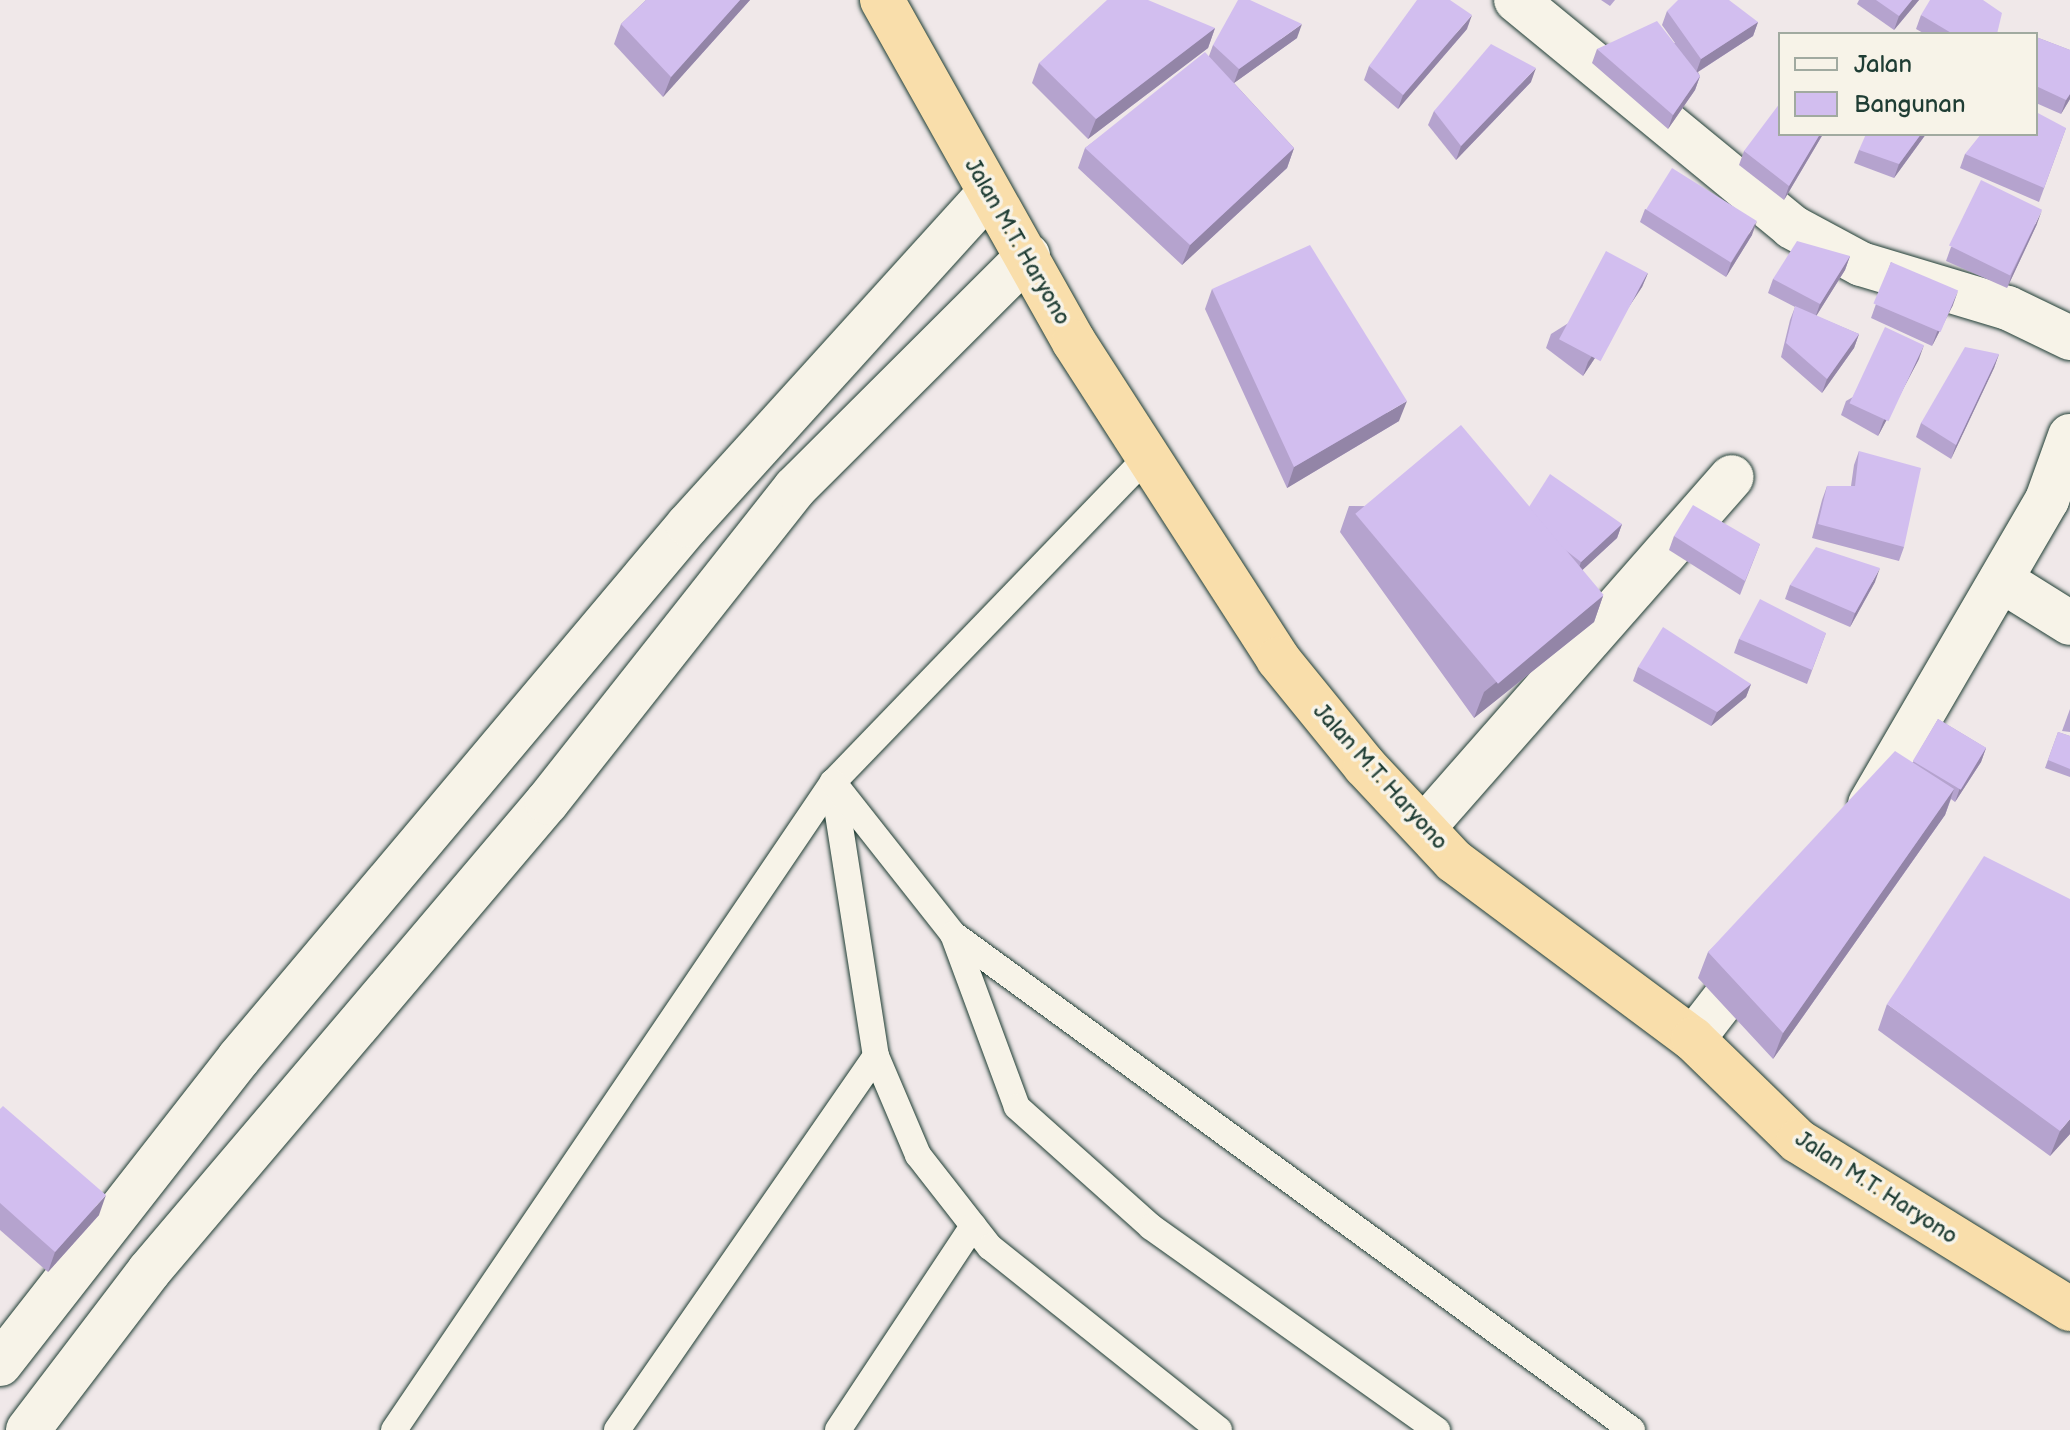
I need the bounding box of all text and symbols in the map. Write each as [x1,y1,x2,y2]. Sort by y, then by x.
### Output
legend [1778,32,2038,136]
text: Jalan [1854,50,1912,79]
text: Bangunan [1854,90,1965,119]
street label: Jalan M.T. Haryono [959,154,1075,330]
street label: Jalan M.T. Haryono [1307,698,1453,856]
street label: Jalan M.T. Haryono [1790,1126,1962,1250]

